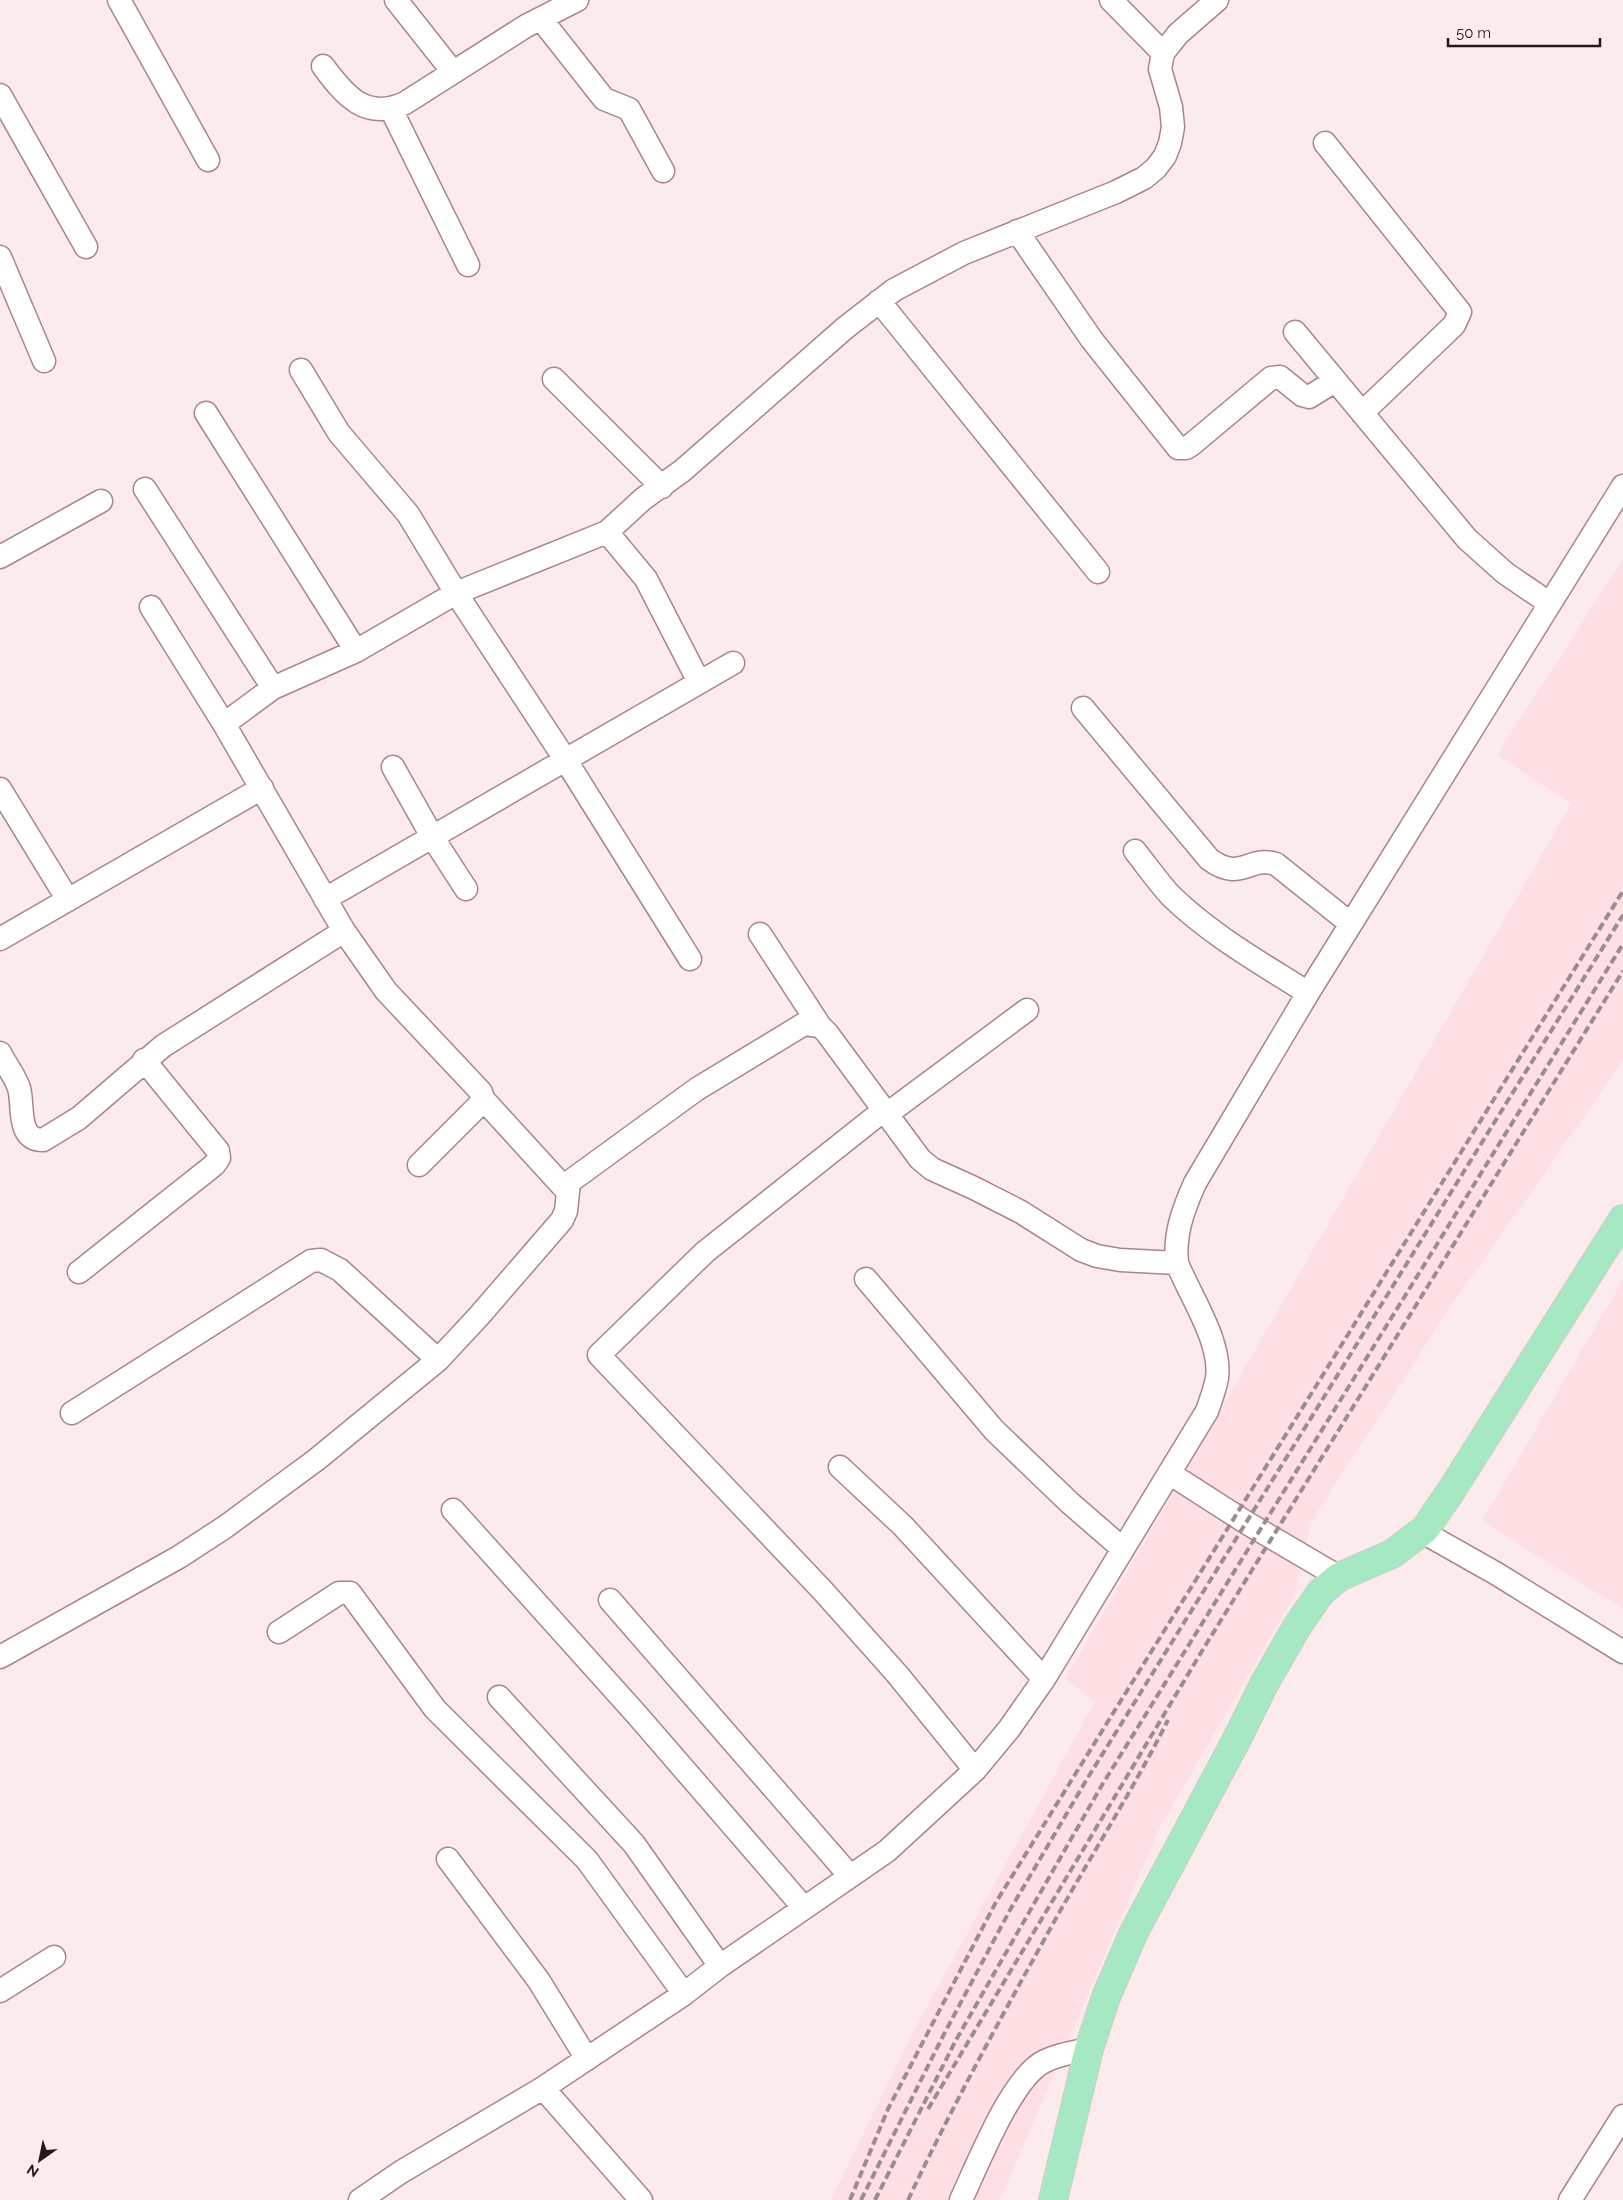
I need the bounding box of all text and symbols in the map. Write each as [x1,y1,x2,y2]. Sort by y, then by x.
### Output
scale bar [1448,15,1600,47]
text: 50 m [1456,24,1491,42]
north arrow [15,2135,65,2185]
text: N [24,2161,42,2181]

